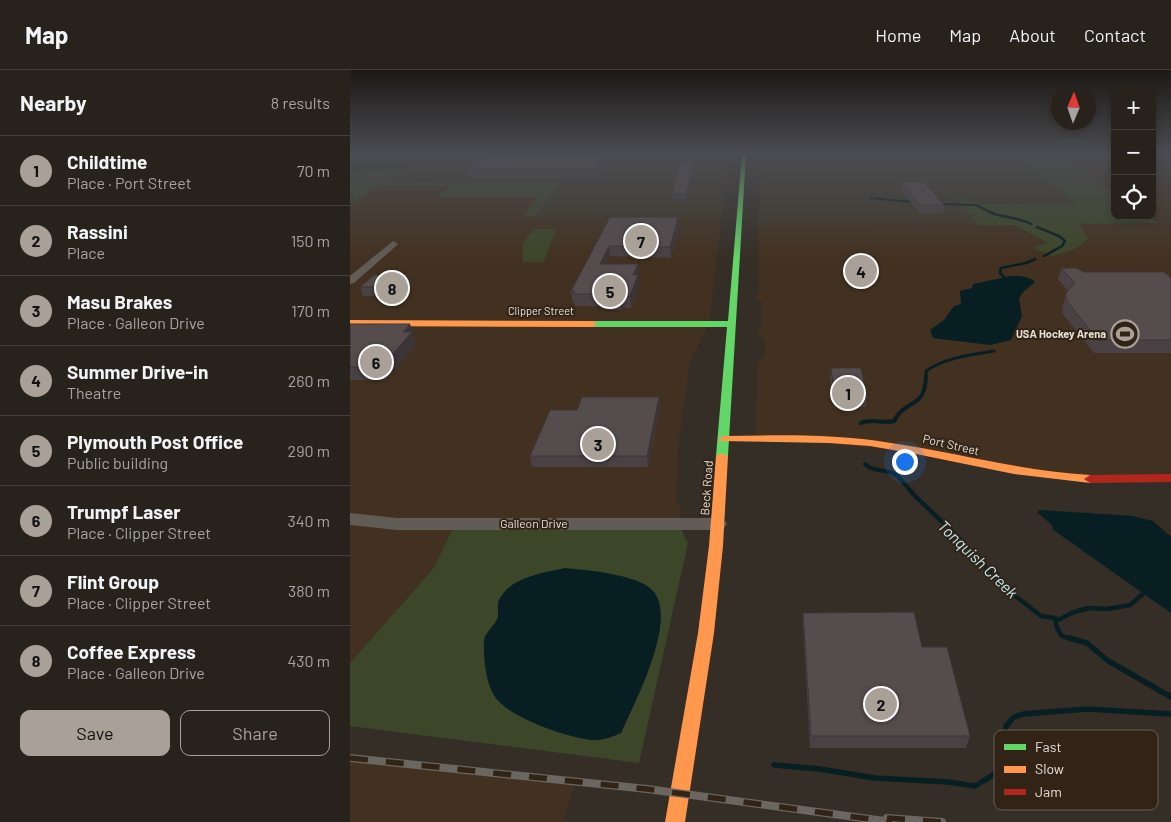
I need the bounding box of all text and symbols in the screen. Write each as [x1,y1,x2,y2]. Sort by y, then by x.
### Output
text: Map [25,20,68,49]
text: Home [875,24,921,46]
text: Map [949,24,981,46]
text: About [1009,24,1056,46]
text: Contact [1084,24,1146,46]
north arrow [1051,85,1096,130]
map controls [1111,85,1156,220]
button: + [1111,85,1156,130]
text: Nearby [20,90,86,115]
text: 8 results [271,93,330,112]
button: − [1111,130,1156,175]
text: Childtime [67,150,147,173]
text: 1 [33,161,39,180]
text: 70 m [297,161,330,180]
text: Place · Port Street [67,173,192,192]
button: locate [1111,175,1156,220]
text: Rassini [67,220,128,243]
pin: 7 [625,222,657,260]
text: 2 [32,231,40,250]
text: 150 m [291,231,330,250]
text: Place [67,243,105,262]
pin: 4 [845,252,877,290]
pin: 8 [376,269,408,307]
pin: 5 [594,272,626,310]
text: Masu Brakes [67,290,172,313]
text: 3 [32,301,40,320]
text: 170 m [291,301,330,320]
street label: Clipper Street [508,304,574,317]
text: Place · Galleon Drive [67,313,205,332]
sports icon: USA Hockey Arena [1110,319,1140,349]
place label: USA Hockey Arena [1016,327,1106,340]
pin: 6 [360,343,392,381]
text: Summer Drive-in [67,360,208,383]
text: 4 [31,371,41,390]
text: 260 m [288,371,330,390]
pin: 1 [832,374,864,412]
text: Theatre [67,383,121,402]
pin: 3 [582,425,614,463]
text: Plymouth Post Office [67,430,243,453]
street label: Port Street [922,431,981,457]
text: 5 [32,441,40,460]
text: 290 m [288,441,330,460]
your location [892,449,918,475]
text: Public building [67,453,168,472]
street label: Beck Road [697,460,715,516]
text: Trumpf Laser [67,500,181,523]
text: 6 [32,511,40,530]
text: 340 m [287,511,330,530]
street label: Galleon Drive [500,516,568,530]
water label: Tonquish Creek [934,516,1022,602]
text: Place · Clipper Street [67,523,211,542]
text: Flint Group [67,570,159,593]
text: 7 [32,581,40,600]
text: 380 m [288,581,330,600]
text: Place · Clipper Street [67,593,211,612]
text: Coffee Express [67,640,196,663]
text: 8 [32,651,40,670]
text: 430 m [287,651,330,670]
text: Place · Galleon Drive [67,663,205,682]
pin: 2 [865,685,897,723]
button: Save [20,710,170,756]
button: Share [180,710,330,756]
legend [994,730,1158,810]
text: Fast [1035,738,1061,755]
text: Slow [1035,760,1064,777]
text: Jam [1035,783,1062,800]

